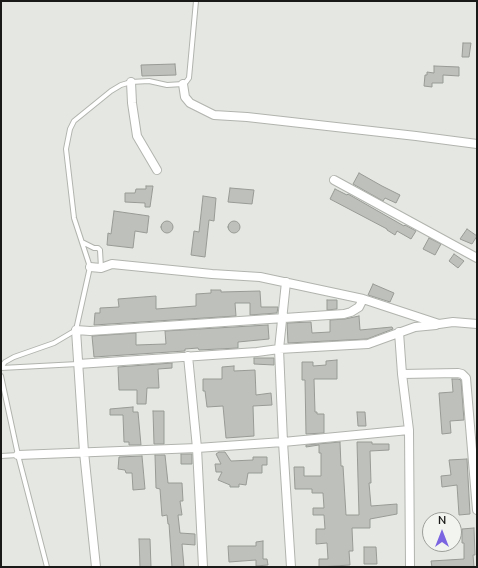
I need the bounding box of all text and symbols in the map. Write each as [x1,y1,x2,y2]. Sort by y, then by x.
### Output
north arrow [422,512,462,552]
text: N [438,513,446,528]

